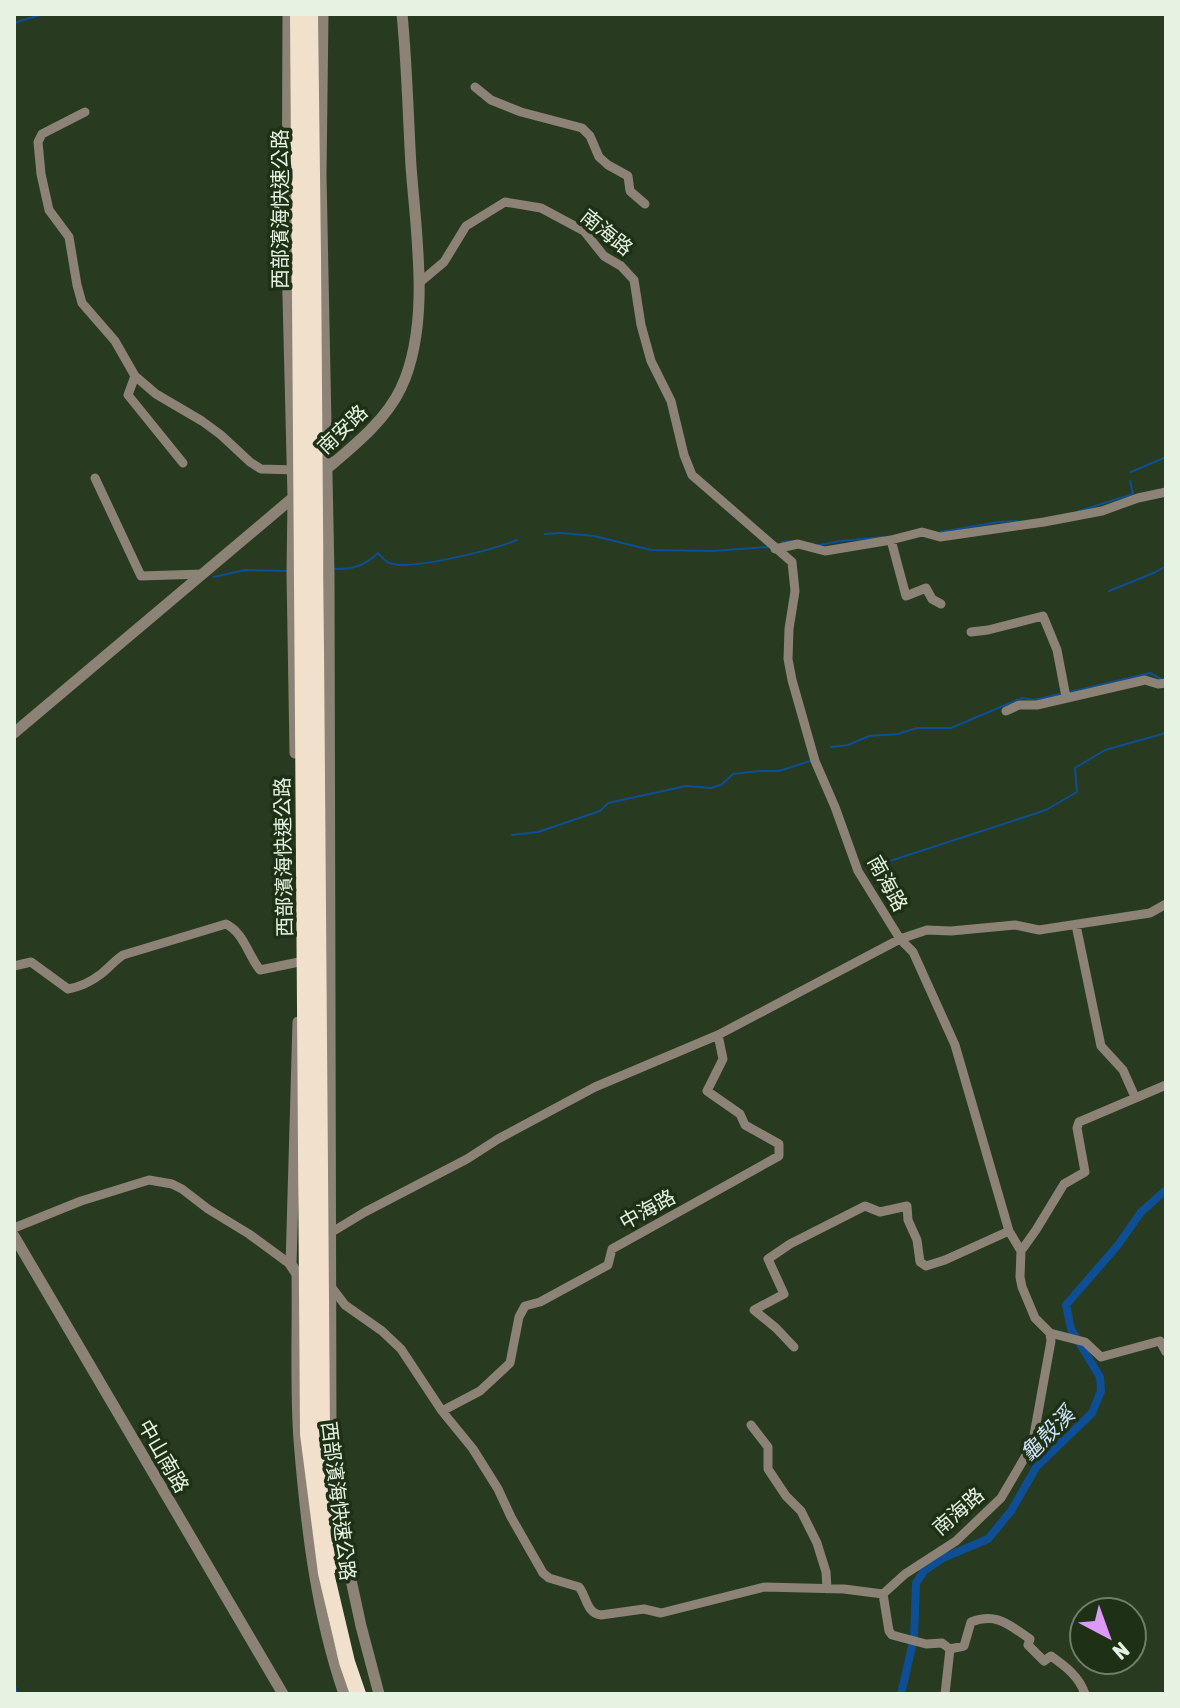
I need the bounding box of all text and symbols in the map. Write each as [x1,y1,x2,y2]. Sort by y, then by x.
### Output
street label: 西部濱海快速公路 [268,129,291,289]
street label: 南海路 [576,204,638,260]
street label: 南安路 [312,400,372,458]
street label: 西部濱海快速公路 [270,777,296,937]
street label: 南海路 [863,851,913,915]
street label: 中海路 [615,1184,679,1234]
water label: 龜殼溪 [1015,1399,1081,1467]
street label: 中山南路 [134,1416,194,1496]
street label: 西部濱海快速公路 [318,1420,360,1582]
street label: 南海路 [928,1483,988,1539]
north arrow [1068,1596,1148,1676]
text: N [1108,1637,1135,1665]

